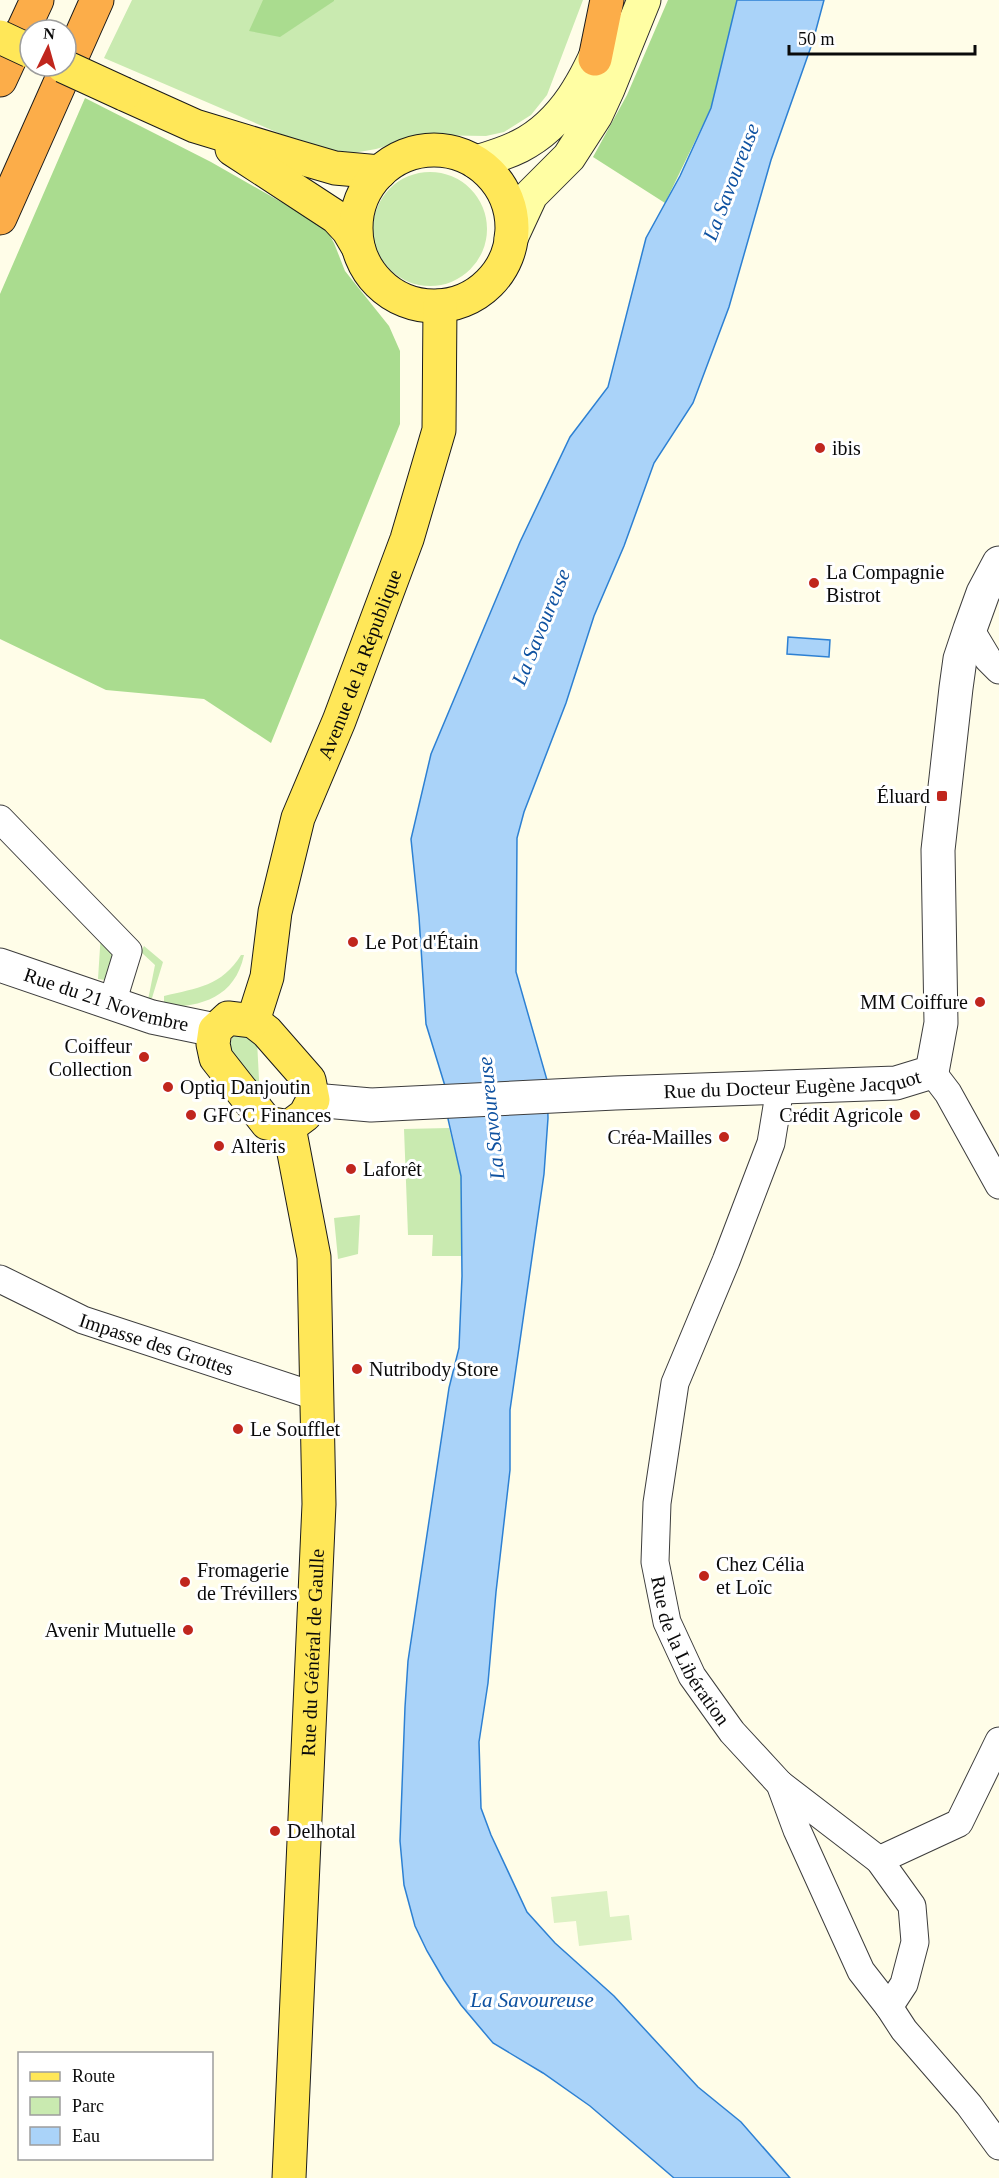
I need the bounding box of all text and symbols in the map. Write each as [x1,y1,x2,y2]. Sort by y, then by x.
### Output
north arrow [18,18,78,78]
scale bar [789,18,975,56]
text: N [43,25,56,43]
text: 50 m [798,29,835,49]
water label: La Savoureuse [697,120,764,245]
place label: ibis [832,437,861,459]
marker: ibis [813,441,827,455]
place label: La Compagnie Bistrot [826,561,944,606]
water label: La Savoureuse [506,565,575,690]
street label: Avenue de la République [313,566,406,763]
marker: La Compagnie Bistrot [807,576,821,590]
place label: Éluard [877,785,930,807]
marker: Éluard [935,789,949,803]
place label: Le Pot d'Étain [365,931,479,953]
marker: Le Pot d'Étain [346,935,360,949]
street label: Rue du 21 Novembre [21,963,191,1035]
place label: MM Coiffure [860,991,968,1013]
marker: MM Coiffure [973,995,987,1009]
place label: Coiffeur Collection [49,1035,132,1080]
marker: Coiffeur Collection [137,1050,151,1064]
water label: La Savoureuse [473,1055,509,1182]
street label: Rue du Docteur Eugène Jacquot [663,1065,924,1102]
place label: Optiq Danjoutin [180,1076,311,1099]
marker: Optiq Danjoutin [161,1080,175,1094]
place label: GFCC Finances [203,1104,332,1126]
place label: Crédit Agricole [779,1104,903,1127]
marker: GFCC Finances [184,1108,198,1122]
marker: Crédit Agricole [908,1108,922,1122]
place label: Créa-Mailles [608,1126,712,1148]
marker: Créa-Mailles [717,1130,731,1144]
place label: Alteris [231,1135,286,1157]
marker: Alteris [212,1139,226,1153]
place label: Laforêt [363,1158,422,1180]
marker: Laforêt [344,1162,358,1176]
street label: Impasse des Grottes [77,1309,237,1380]
place label: Nutribody Store [369,1358,499,1381]
marker: Nutribody Store [350,1362,364,1376]
place label: Le Soufflet [250,1418,341,1440]
marker: Le Soufflet [231,1422,245,1436]
street label: Rue du Général de Gaulle [297,1548,328,1757]
place label: Chez Célia et Loïc [716,1553,804,1598]
place label: Fromagerie de Trévillers [197,1559,298,1604]
marker: Chez Célia et Loïc [697,1569,711,1583]
street label: Rue de la Libération [647,1574,734,1729]
marker: Fromagerie de Trévillers [178,1575,192,1589]
place label: Avenir Mutuelle [45,1619,176,1641]
marker: Avenir Mutuelle [181,1623,195,1637]
place label: Delhotal [287,1820,356,1842]
marker: Delhotal [268,1824,282,1838]
water label: La Savoureuse [469,1988,594,2012]
legend [18,2052,213,2160]
text: Route [72,2066,115,2086]
text: Parc [72,2096,104,2116]
text: Eau [72,2126,100,2146]

